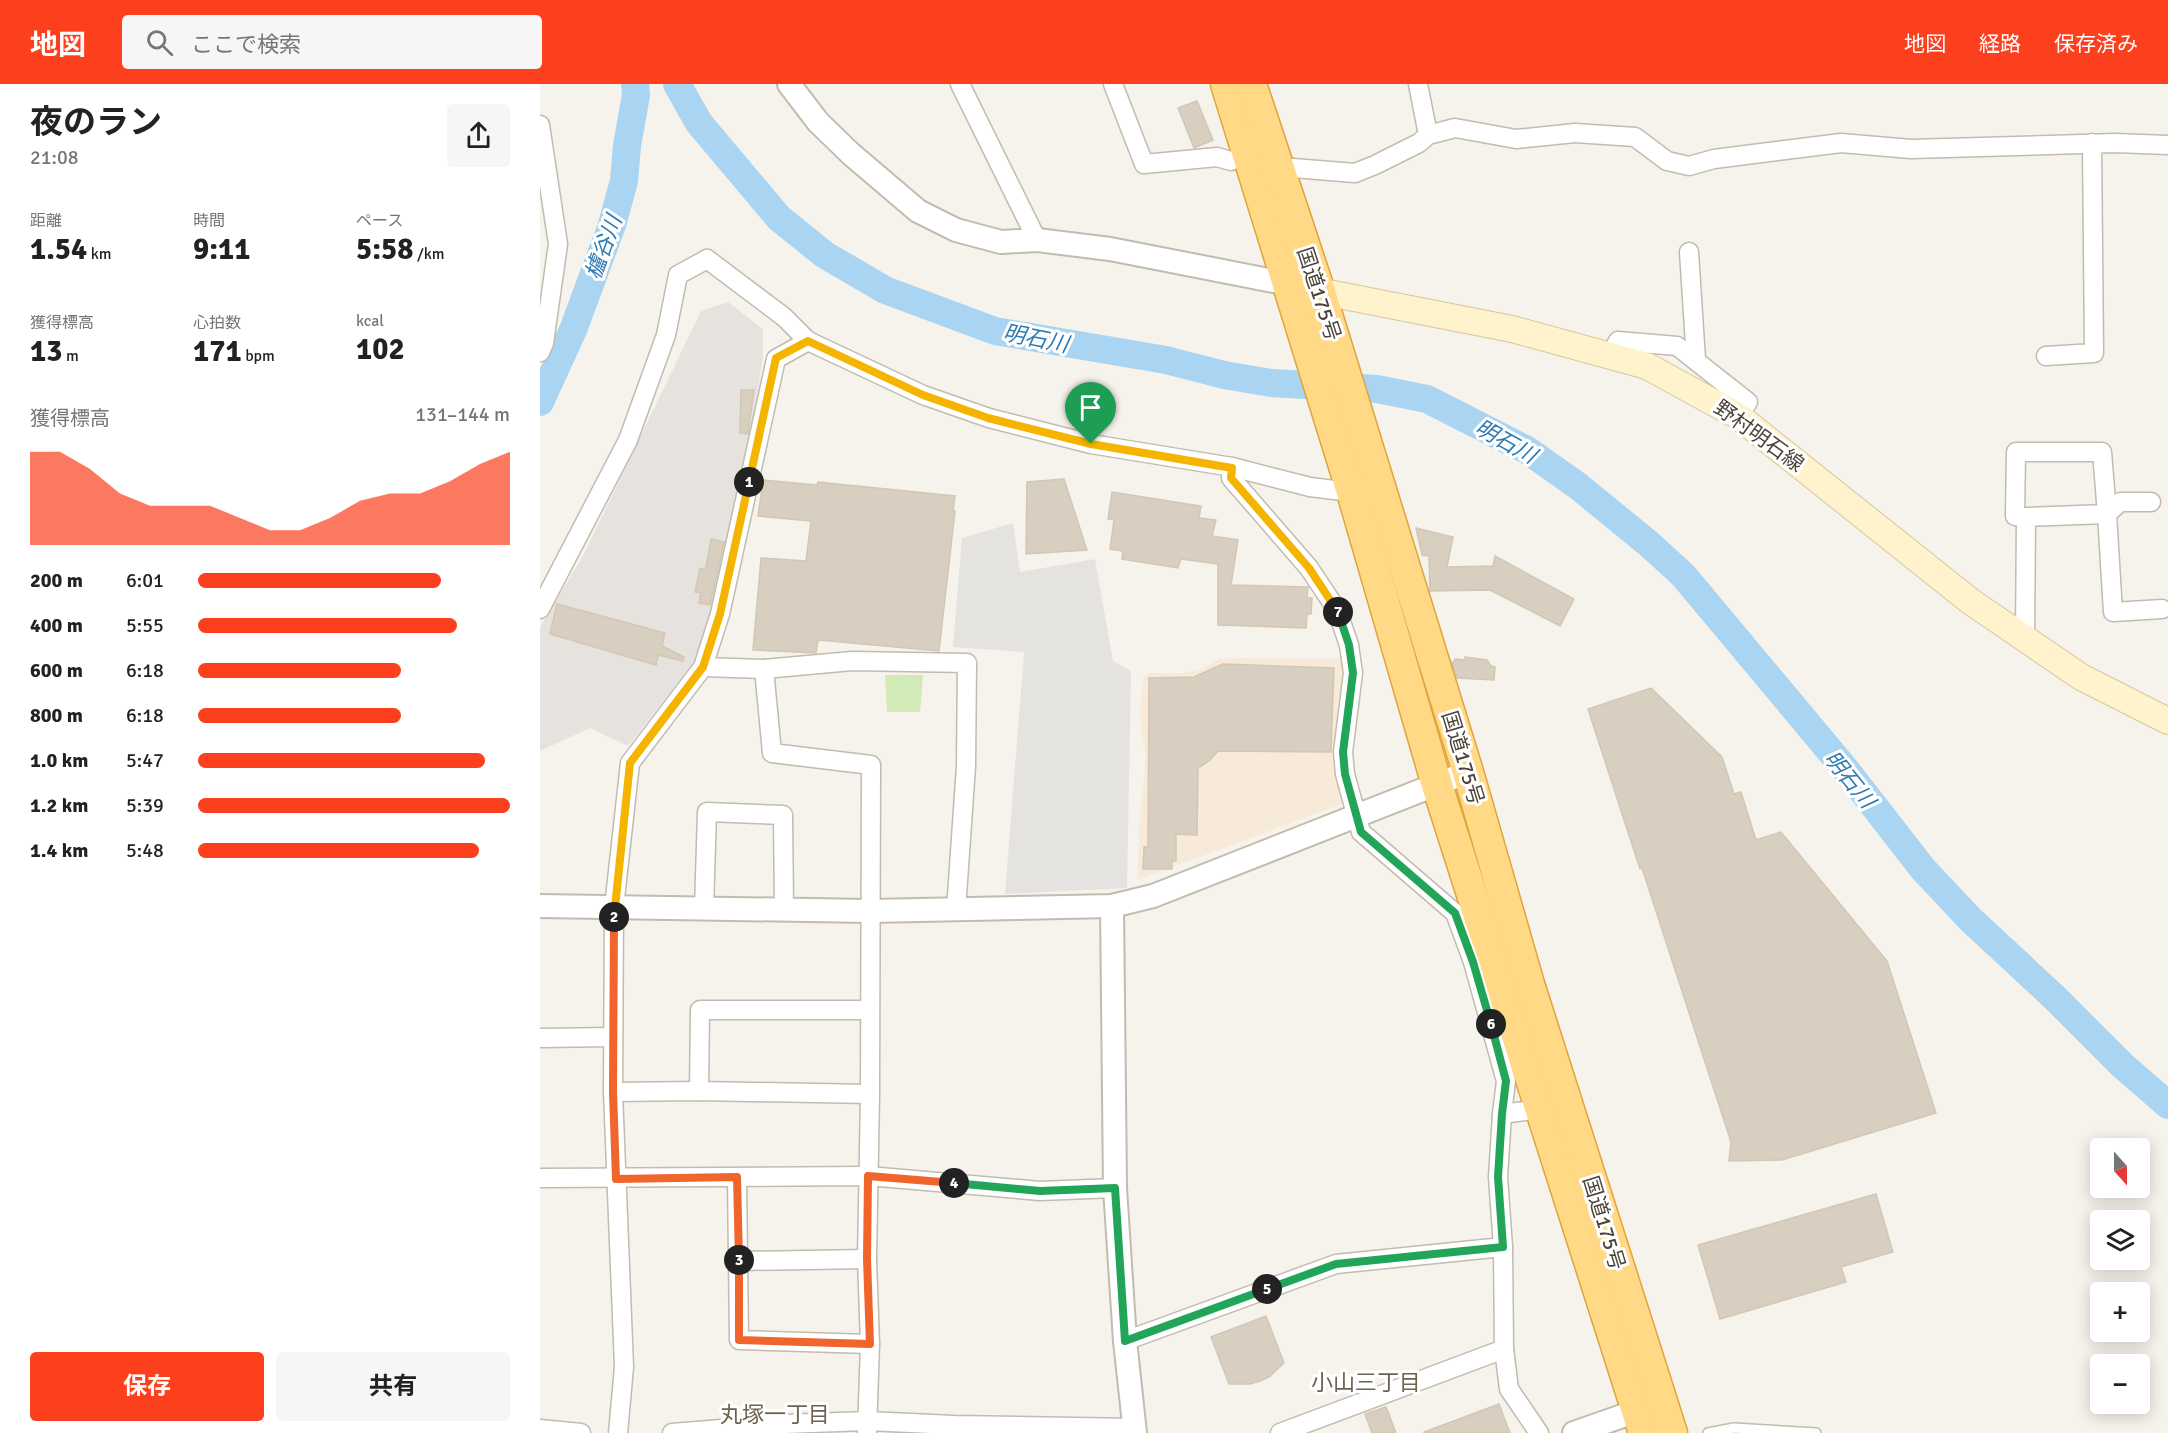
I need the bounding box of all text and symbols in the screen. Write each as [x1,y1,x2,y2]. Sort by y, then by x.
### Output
search box [122,15,542,69]
icon: search [143,26,176,59]
text: 地図 [30,28,86,62]
text: ここで検索 [191,31,301,58]
text: 地図 [1904,31,1946,57]
text: 経路 [1979,31,2021,57]
text: 保存済み [2054,31,2138,57]
text: 夜のラン [30,102,162,143]
button: share [447,104,510,167]
text: 21:08 [30,145,79,170]
water label: 櫨谷川 [579,210,628,283]
text: 距離 [30,211,62,231]
text: 時間 [193,211,225,231]
text: ペース [356,211,403,231]
text: 1.54 [30,231,87,268]
text: 9:11 [193,231,250,268]
text: 5:58 [356,231,413,268]
text: km [87,244,112,264]
text: /km [413,244,445,264]
street label: 国道175号 [1292,244,1346,344]
text: kcal [356,311,384,331]
text: 獲得標高 [30,313,94,333]
text: 心拍数 [193,313,241,333]
water label: 明石川 [1001,319,1073,358]
text: 102 [356,331,405,368]
text: 13 [30,333,62,370]
text: 171 [193,333,242,370]
text: m [62,346,79,366]
text: bpm [242,346,275,366]
pin [1065,382,1116,444]
icon: arrive [1074,391,1107,424]
street label: 野村明石線 [1709,395,1809,477]
text: 131–144 m [415,402,510,427]
text: 獲得標高 [30,406,110,431]
water label: 明石川 [1470,414,1543,470]
pin: 1 [734,467,764,497]
text: 1 [745,472,753,492]
text: 200 m [30,568,83,593]
text: 6:01 [126,568,164,593]
pin: 7 [1323,597,1353,627]
text: 7 [1334,602,1342,622]
text: 400 m [30,613,83,638]
text: 5:55 [126,613,164,638]
text: 600 m [30,658,83,683]
text: 6:18 [126,658,164,683]
text: 800 m [30,703,83,728]
text: 6:18 [126,703,164,728]
street label: 国道175号 [1436,708,1490,808]
water label: 明石川 [1818,745,1882,815]
text: 1.0 km [30,748,88,773]
text: 5:47 [126,748,164,773]
text: 1.2 km [30,793,88,818]
text: 5:39 [126,793,164,818]
text: 1.4 km [30,838,88,863]
text: 5:48 [126,838,164,863]
pin: 2 [599,902,629,932]
text: 2 [610,907,618,927]
pin: 6 [1476,1009,1506,1039]
text: 6 [1487,1014,1495,1034]
north arrow [2090,1138,2150,1198]
map controls [2090,1138,2150,1414]
pin: 4 [939,1168,969,1198]
text: 4 [950,1173,958,1193]
street label: 国道175号 [1577,1173,1631,1273]
button: layers [2090,1210,2150,1270]
pin: 3 [724,1245,754,1275]
text: 3 [735,1250,743,1270]
pin: 5 [1252,1274,1282,1304]
text: 5 [1263,1279,1271,1299]
button: + [2090,1282,2150,1342]
button: 保存 [30,1352,264,1421]
button: 共有 [276,1352,510,1421]
button: − [2090,1354,2150,1414]
district label: 小山三丁目 [1311,1369,1421,1396]
district label: 丸塚一丁目 [720,1401,830,1428]

